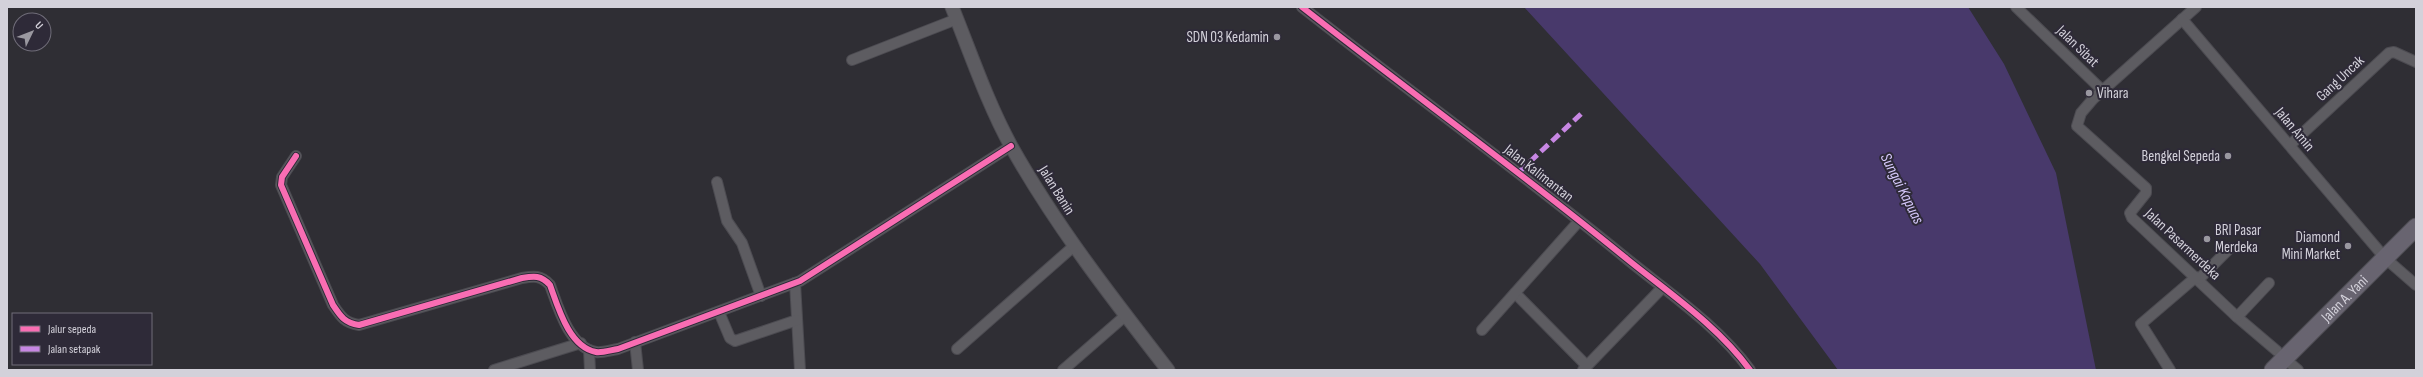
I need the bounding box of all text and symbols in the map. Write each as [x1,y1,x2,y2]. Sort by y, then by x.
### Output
north arrow [12,12,52,52]
text: U [32,19,46,32]
street label: Jalan Sibat [2052,21,2103,72]
place label: SDN 03 Kedamin [1186,28,1269,47]
marker: SDN 03 Kedamin [1272,32,1282,42]
street label: Gang Uncak [2312,51,2369,105]
place label: Vihara [2097,84,2129,103]
marker: Vihara [2084,88,2094,98]
street label: Jalan Amin [2270,103,2319,155]
street label: Jalan Kalimantan [1499,140,1577,207]
place label: Bengkel Sepeda [2141,147,2220,166]
water label: Sungai Kapuas [1876,150,1928,228]
marker: Bengkel Sepeda [2223,151,2233,161]
street label: Jalan Banin [1034,161,1079,218]
street label: Jalan Pasarmerdeka [2140,204,2225,285]
place label: BRI Pasar Merdeka [2215,221,2262,257]
place label: Diamond Mini Market [2282,228,2340,264]
marker: BRI Pasar Merdeka [2202,234,2212,244]
marker: Diamond Mini Market [2343,241,2353,251]
street label: Jalan A. Yani [2317,271,2372,327]
legend [12,313,152,365]
text: Jalur sepeda [47,322,97,337]
text: Jalan setapak [47,342,101,357]

